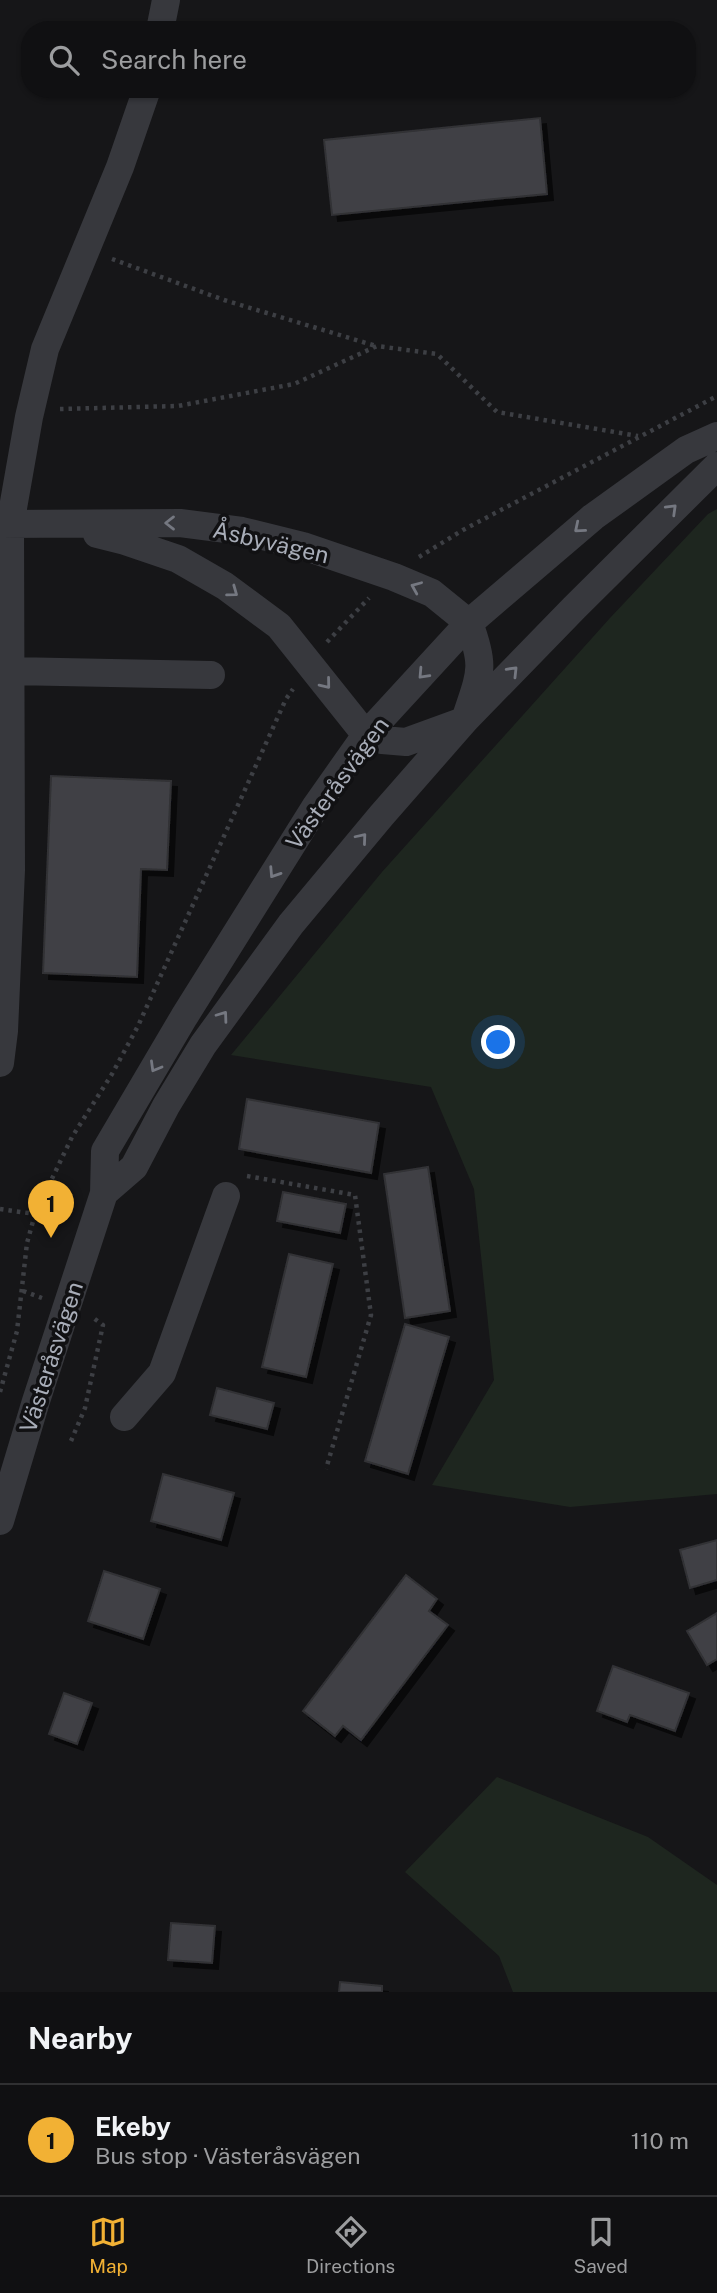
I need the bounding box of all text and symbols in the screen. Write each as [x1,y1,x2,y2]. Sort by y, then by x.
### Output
search box [21,21,696,98]
icon: search [45,41,83,79]
text: Search here [101,44,247,75]
one-way arrow [664,504,677,517]
one-way arrow [165,515,175,531]
street label: Åsbyvägen [210,515,332,568]
one-way arrow [575,520,587,533]
one-way arrow [411,581,424,595]
one-way arrow [225,584,238,597]
one-way arrow [419,665,431,678]
one-way arrow [504,666,517,679]
one-way arrow [318,675,330,688]
street label: Västeråsvägen [280,711,394,855]
one-way arrow [354,834,366,847]
one-way arrow [269,865,282,878]
one-way arrow [215,1012,228,1024]
your location [481,1025,515,1059]
one-way arrow [150,1059,163,1072]
pin: 1 [28,1180,74,1238]
street label: Västeråsvägen [14,1278,88,1436]
text: Nearby [28,2020,132,2056]
text: Ekeby [95,2111,171,2142]
text: 1 [46,2127,56,2154]
text: 110 m [631,2127,689,2154]
text: Bus stop · Västeråsvägen [95,2142,360,2169]
tab: Map [89,2213,128,2277]
tab: Directions [306,2213,395,2277]
tab: Saved [574,2213,628,2277]

